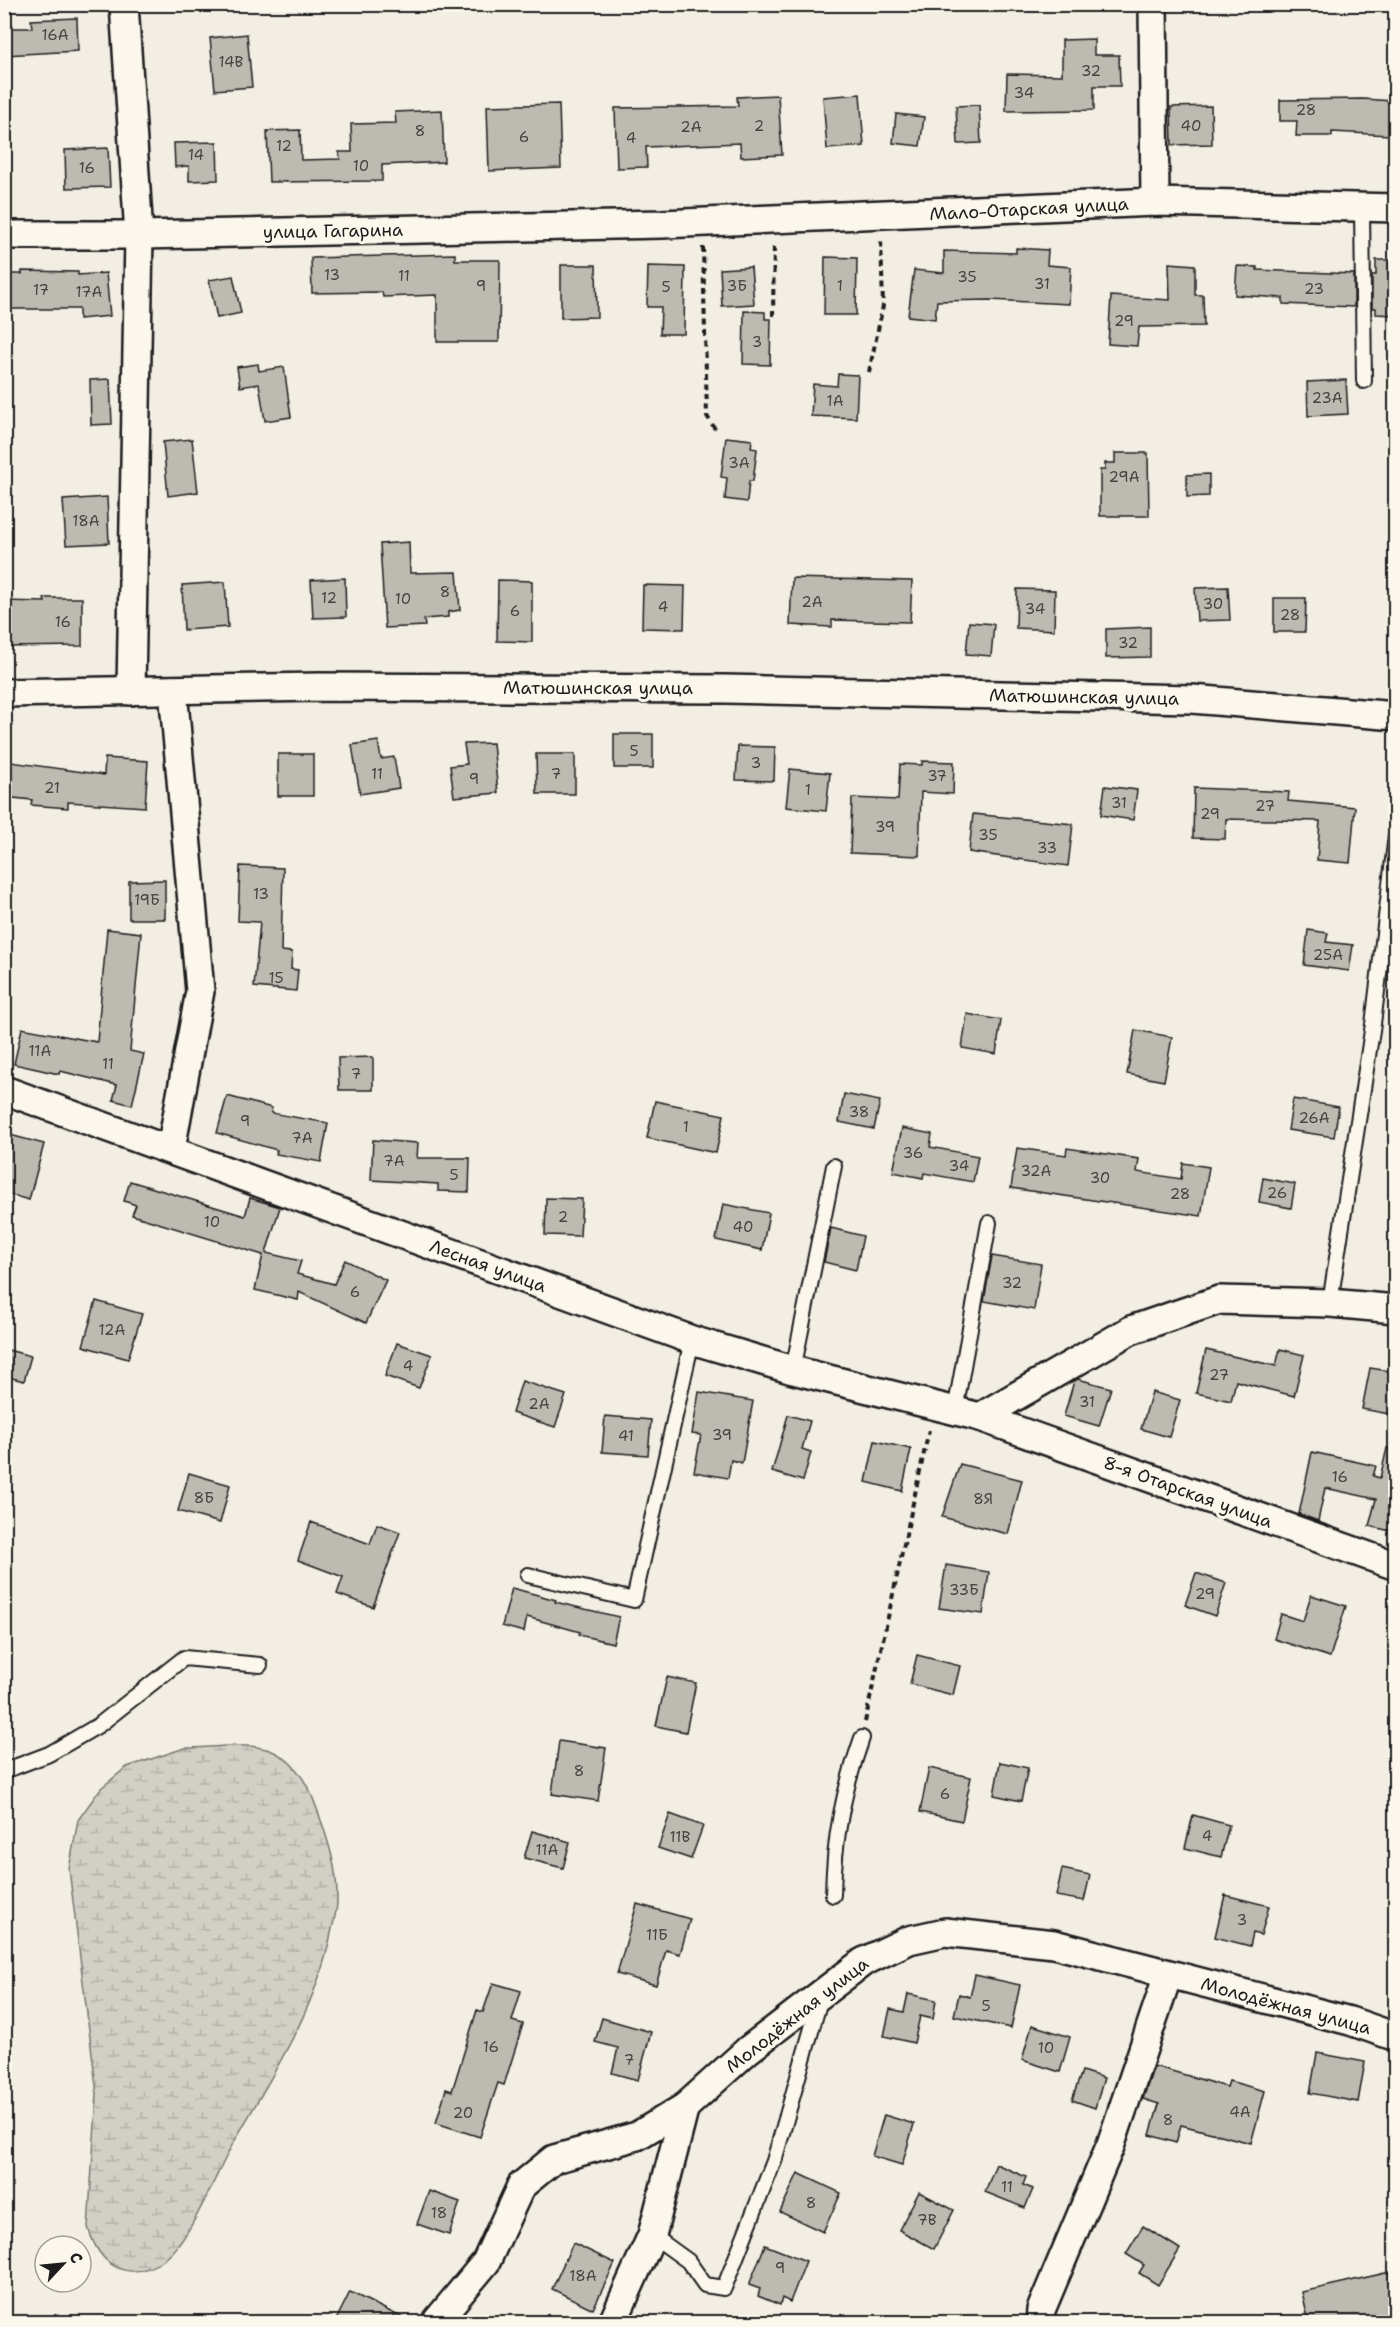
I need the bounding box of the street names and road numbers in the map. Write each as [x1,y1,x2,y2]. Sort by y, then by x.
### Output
street label: Мало-Отарская улица [929,192,1129,226]
street label: улица Гагарина [263,218,403,244]
street label: Матюшинская улица [503,676,693,700]
street label: Матюшинская улица [989,683,1179,711]
street label: Лесная улица [426,1234,550,1298]
street label: 8-я Отарская улица [1100,1450,1276,1534]
street label: Молодёжная улица [721,1952,873,2078]
street label: Молодёжная улица [1198,1972,1374,2040]

